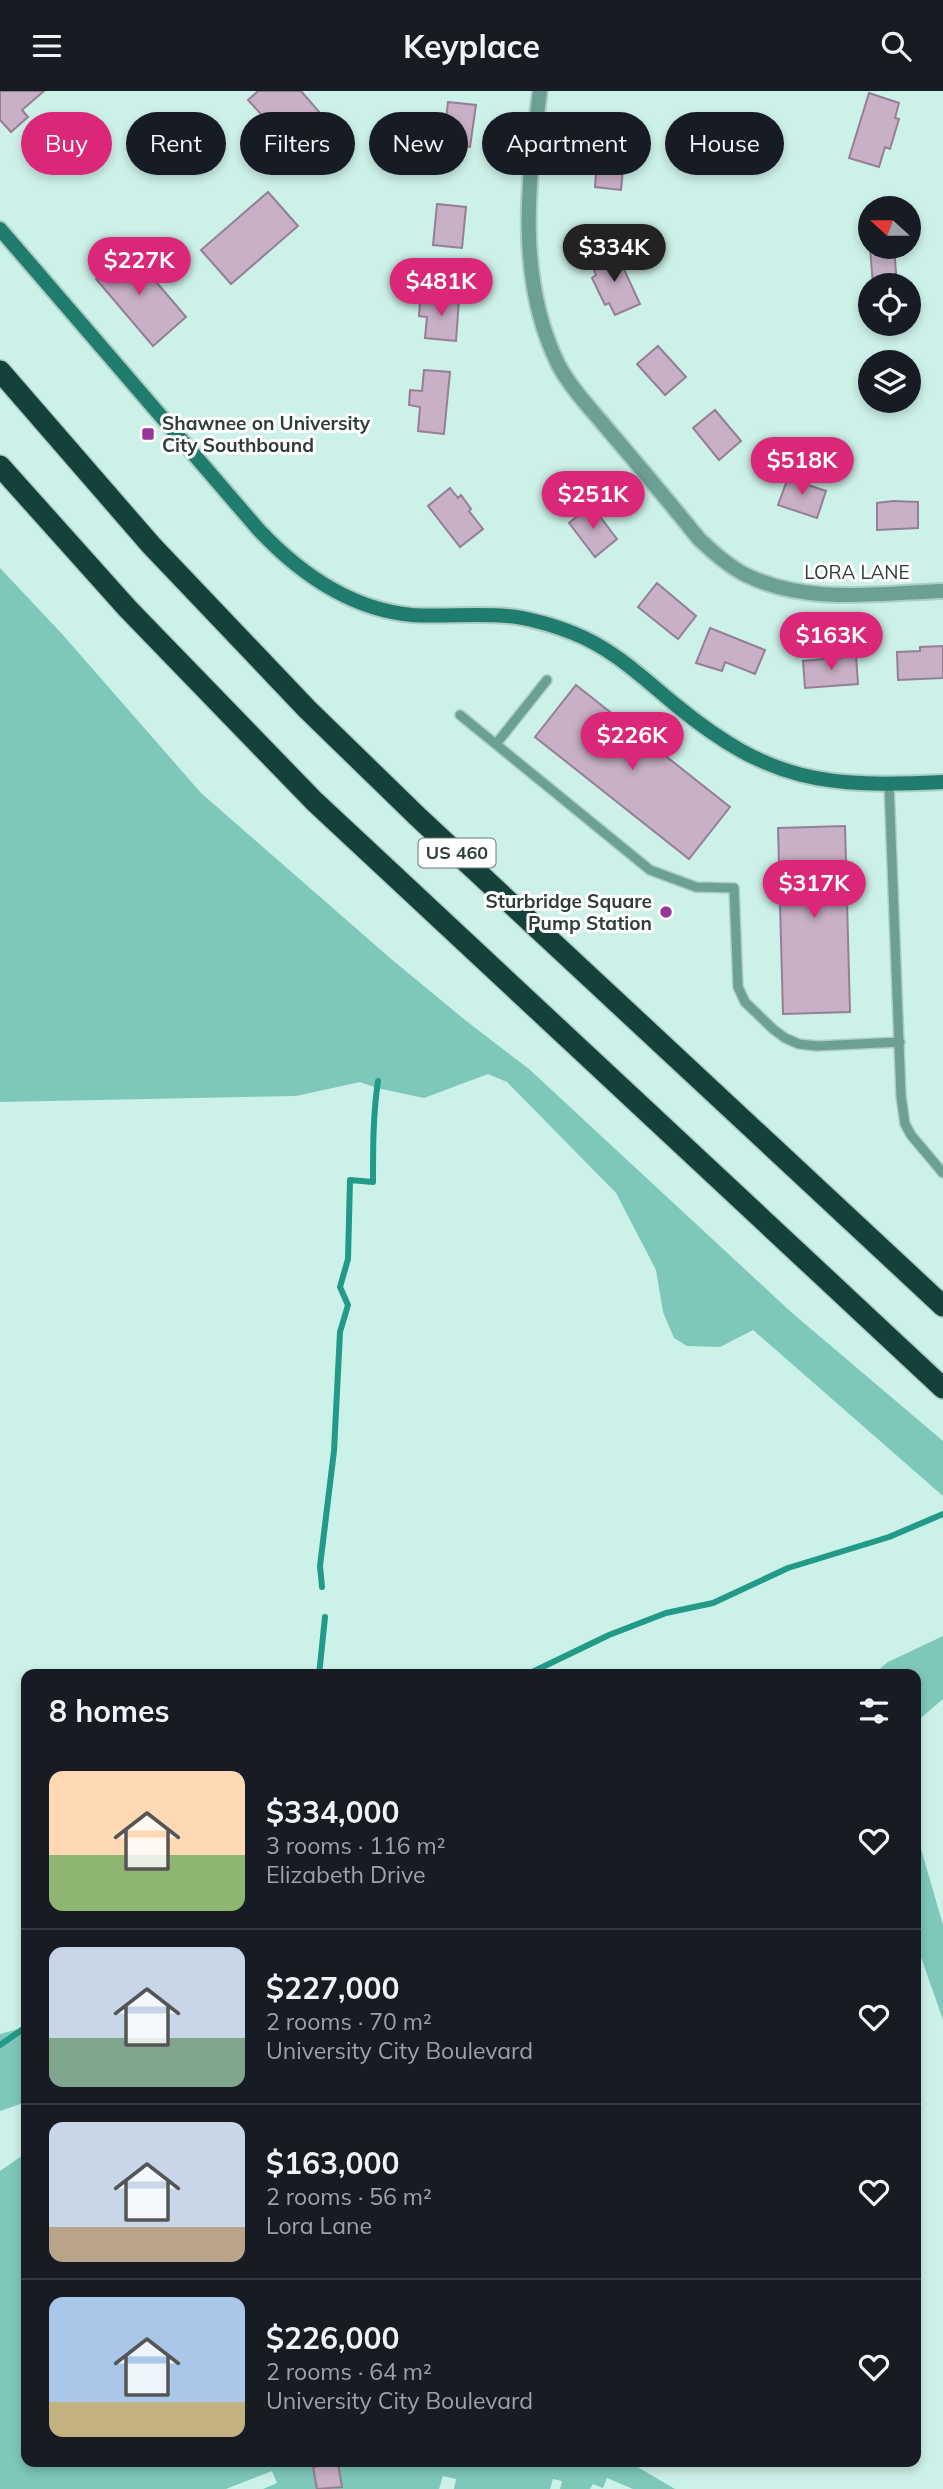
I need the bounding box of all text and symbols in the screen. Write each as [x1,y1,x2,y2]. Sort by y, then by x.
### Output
text: Keyplace [403,26,540,66]
icon: menu [28,27,66,65]
icon: search [877,27,915,65]
chip: Buy [21,112,112,175]
chip: Rent [126,112,226,175]
chip: Filters [240,112,355,175]
chip: New [369,112,468,175]
chip: Apartment [482,112,651,175]
chip: House [665,112,784,175]
north arrow [858,196,920,259]
map controls [858,196,921,413]
pin: $334K [565,225,663,284]
text: $334K [579,232,649,261]
pin: $227K [90,237,188,297]
text: $227K [104,245,174,274]
pin: $481K [392,259,490,318]
text: $481K [406,266,476,295]
button: locate [858,273,921,336]
button: layers [858,350,921,413]
place label: Shawnee on University City Southbound [162,411,371,457]
marker: Shawnee on University City Southbound [140,426,156,442]
pin: $518K [753,437,851,497]
text: $518K [767,445,837,474]
pin: $251K [544,471,642,531]
text: $251K [558,479,628,508]
street label: LORA LANE [804,560,910,584]
pin: $163K [782,613,880,672]
text: $163K [796,620,866,649]
pin: $226K [583,713,681,772]
text: $226K [597,720,667,749]
road number: US 460 [419,839,496,867]
pin: $317K [765,861,863,920]
text: $317K [779,868,849,897]
place label: Sturbridge Square Pump Station [486,889,652,935]
marker: Sturbridge Square Pump Station [658,904,674,920]
text: 8 homes [49,1692,170,1730]
icon: filters [855,1692,893,1730]
text: $334,000 [266,1793,399,1831]
icon: home [105,1799,189,1883]
icon: heart [855,1822,893,1860]
text: 3 rooms · 116 m² [266,1831,446,1860]
text: Elizabeth Drive [266,1860,426,1889]
text: $227,000 [266,1969,399,2007]
icon: home [105,1975,189,2059]
icon: heart [855,1998,893,2036]
text: 2 rooms · 70 m² [266,2007,432,2036]
text: University City Boulevard [266,2036,533,2065]
text: $163,000 [266,2144,399,2182]
icon: home [105,2150,189,2234]
icon: heart [855,2173,893,2211]
text: 2 rooms · 56 m² [266,2182,432,2211]
text: Lora Lane [266,2211,372,2240]
text: $226,000 [266,2319,399,2357]
icon: home [105,2325,189,2409]
icon: heart [855,2348,893,2386]
text: 2 rooms · 64 m² [266,2357,432,2386]
text: University City Boulevard [266,2386,533,2415]

